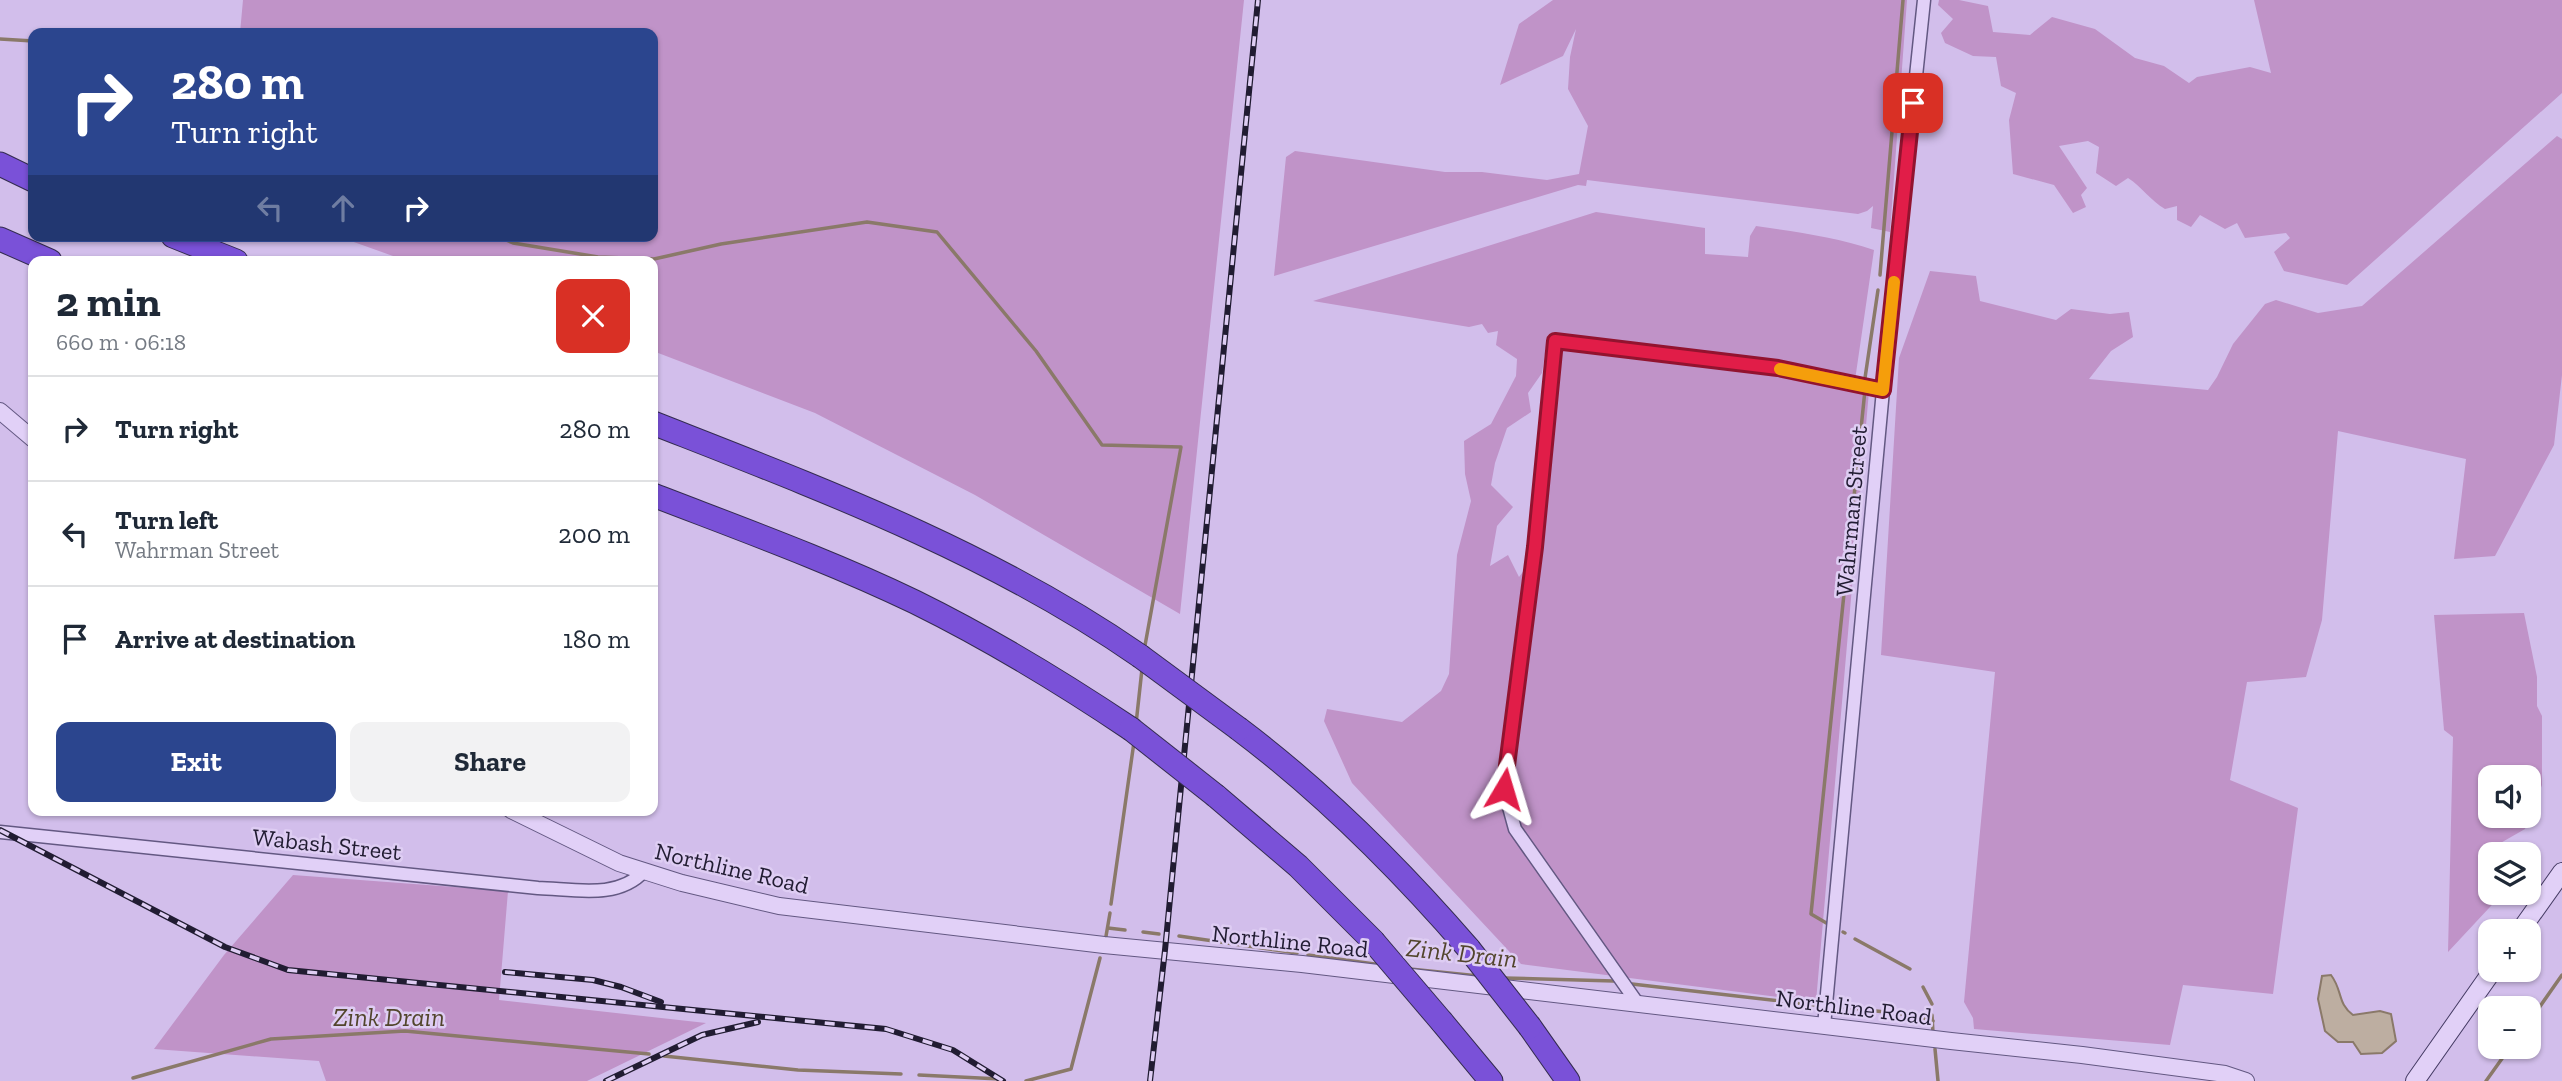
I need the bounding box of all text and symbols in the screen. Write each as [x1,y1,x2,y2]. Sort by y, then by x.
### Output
text: 280 m [171,53,304,112]
icon: right [56,56,147,147]
pin [1883,73,1943,133]
icon: arrive [1894,84,1932,122]
text: Turn right [171,113,318,151]
icon: left [251,189,289,227]
icon: ahead [324,189,362,227]
icon: right [397,189,435,227]
text: 2 min [56,276,161,327]
button: close [556,279,630,353]
text: 660 m · 06:18 [56,328,186,356]
icon: right [56,410,94,448]
text: Turn right [115,413,238,445]
text: 280 m [559,413,630,445]
street label: Wahrman Street [1829,424,1873,598]
text: Turn left [115,504,218,536]
icon: left [56,515,94,553]
text: 200 m [558,518,630,550]
text: Wahrman Street [115,536,279,564]
icon: arrive [56,620,94,658]
text: Arrive at destination [115,623,355,655]
text: 180 m [563,623,630,655]
button: Exit [56,722,336,802]
button: Share [350,722,630,802]
position arrow [1467,752,1541,826]
map controls [2478,765,2541,1059]
button: sound [2478,765,2541,828]
street label: Wabash Street [251,822,403,866]
street label: Northline Road [652,836,812,900]
button: layers [2478,842,2541,905]
street label: Northline Road [1210,918,1370,964]
button: + [2478,919,2541,982]
water label: Zink Drain [1405,931,1519,975]
street label: Northline Road [1774,983,1934,1031]
button: − [2478,996,2541,1059]
water label: Zink Drain [333,1001,445,1033]

